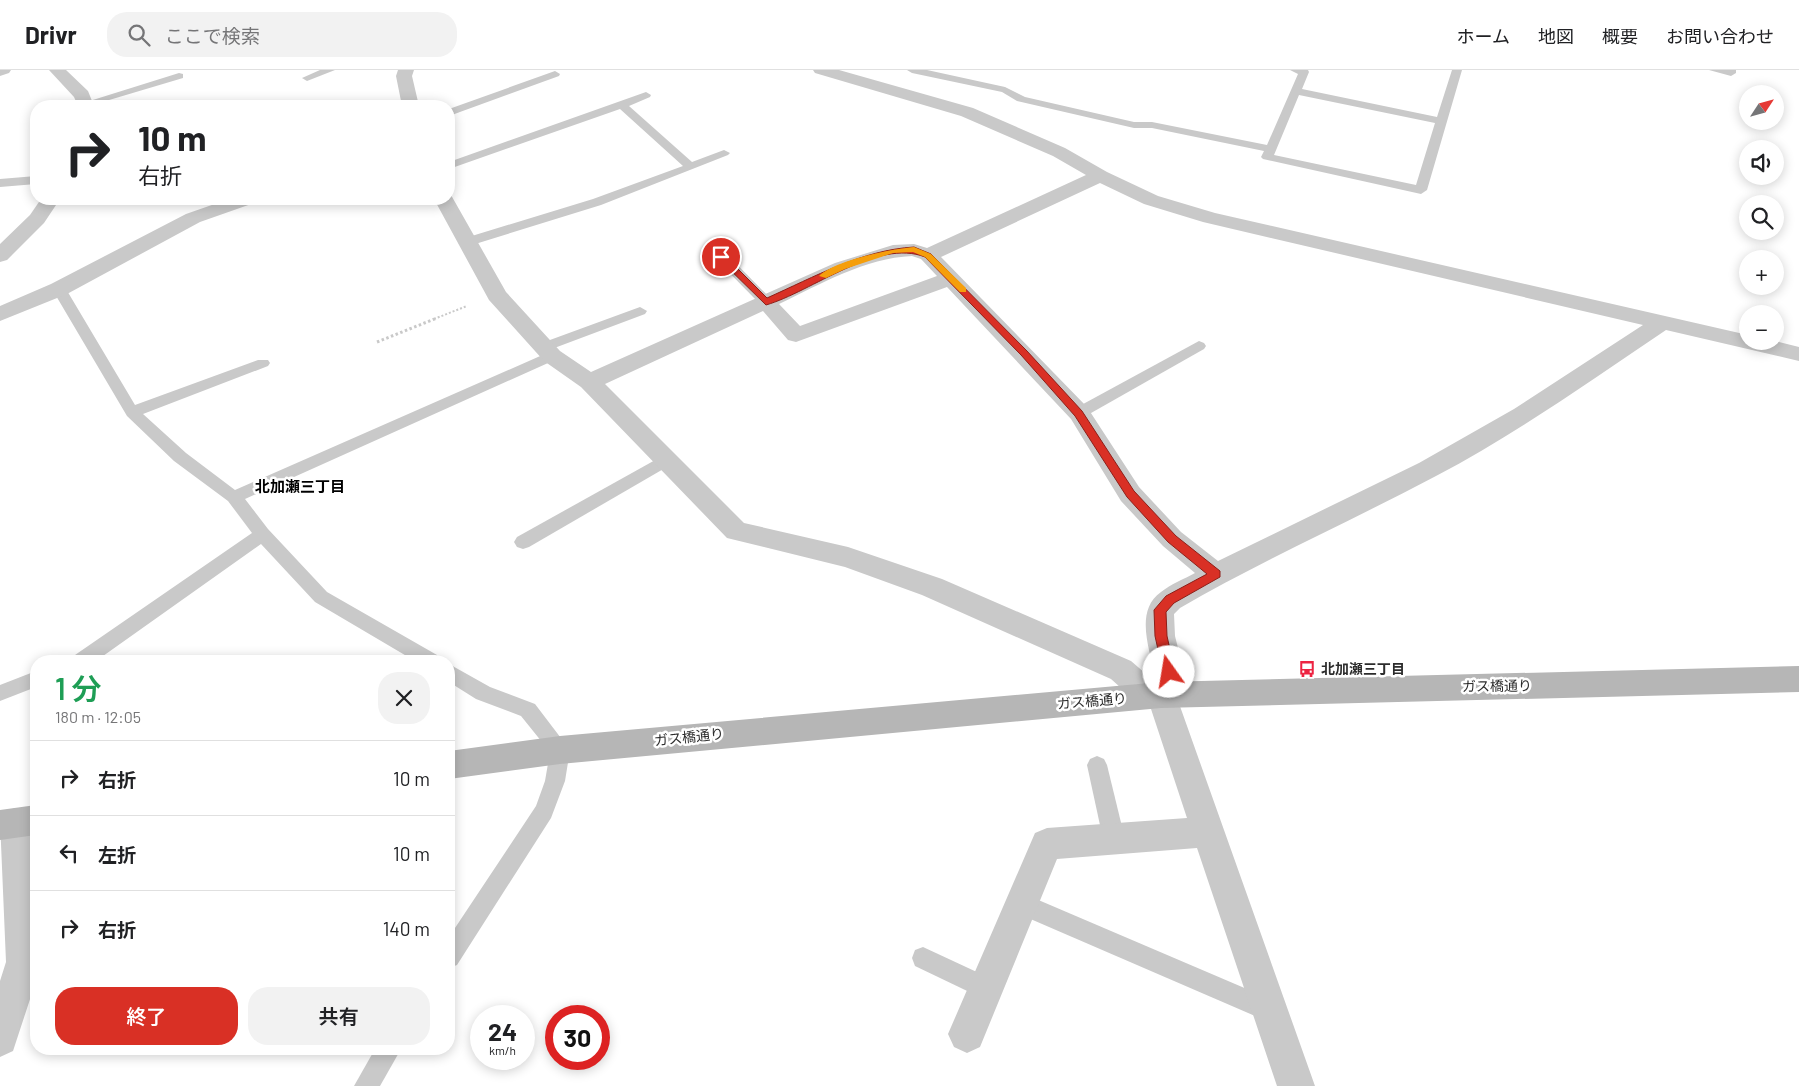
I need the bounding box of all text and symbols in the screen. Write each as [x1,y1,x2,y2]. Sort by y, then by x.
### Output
search box [107,12,457,57]
text: Drivr [25,20,77,49]
icon: search [125,21,153,49]
text: ここで検索 [165,24,260,47]
text: ホーム [1457,25,1510,47]
text: 地図 [1538,25,1574,47]
text: 概要 [1602,25,1638,47]
text: お問い合わせ [1666,25,1774,47]
north arrow [1739,85,1784,130]
map controls [1739,85,1784,350]
text: 10 m [138,116,207,158]
icon: right [55,120,120,185]
button: sound [1739,140,1784,185]
text: 右折 [138,162,182,188]
button: search [1739,195,1784,240]
pin [700,236,742,278]
icon: arrive [707,243,735,271]
button: + [1739,250,1784,295]
button: − [1739,305,1784,350]
district label: 北加瀬三丁目 [255,477,345,495]
position arrow [1142,645,1194,697]
bus stop icon: 北加瀬三丁目 [1297,659,1317,679]
place label: 北加瀬三丁目 [1321,660,1405,677]
text: 1 分 [55,670,102,706]
button: close [378,672,430,724]
street label: ガス橋通り [1462,676,1532,695]
street label: ガス橋通り [1056,689,1128,712]
text: 180 m · 12:05 [55,707,141,726]
street label: ガス橋通り [653,724,725,749]
icon: right [55,764,83,792]
text: 10 m [393,767,430,790]
text: 右折 [98,768,136,791]
icon: left [55,839,83,867]
text: 10 m [393,842,430,865]
text: 左折 [98,843,136,866]
icon: right [55,914,83,942]
text: 140 m [383,917,430,940]
text: 右折 [98,918,136,941]
button: 終了 [55,987,238,1045]
button: 共有 [248,987,430,1045]
speed limit sign: 30 [545,1005,610,1070]
text: 24 [488,1016,517,1046]
text: km/h [489,1043,516,1057]

